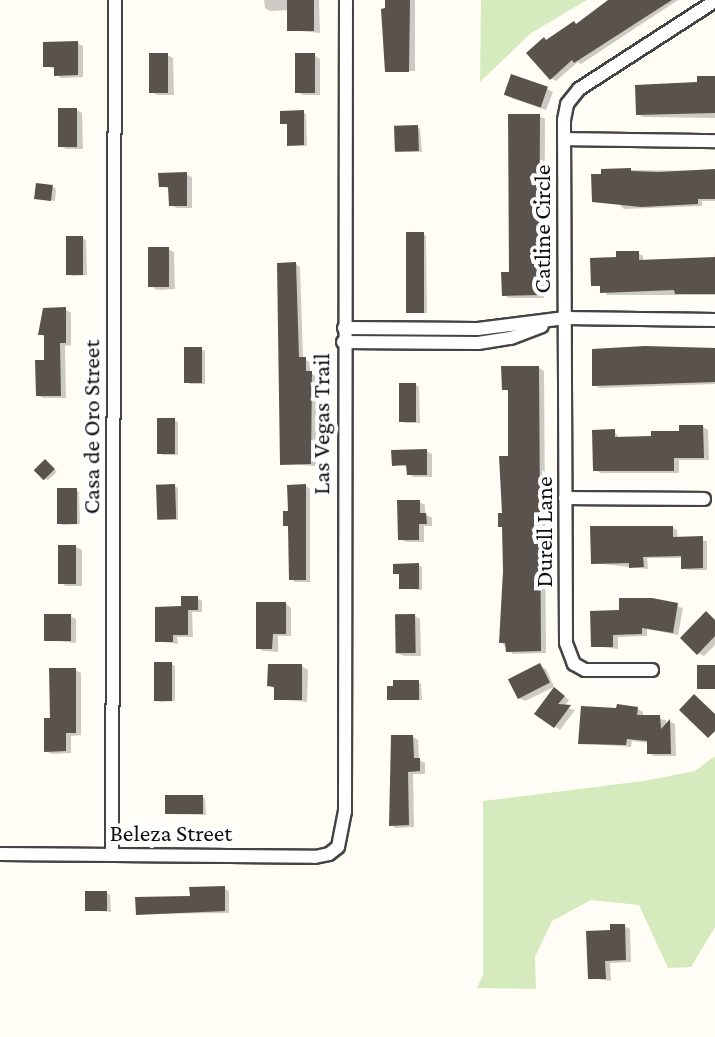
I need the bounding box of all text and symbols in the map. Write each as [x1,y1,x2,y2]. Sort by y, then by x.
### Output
street label: Catline Circle [528,165,556,293]
street label: Casa de Oro Street [77,340,105,514]
street label: Las Vegas Trail [307,353,335,495]
street label: Durell Lane [530,477,558,587]
street label: Beleza Street [110,819,232,847]

